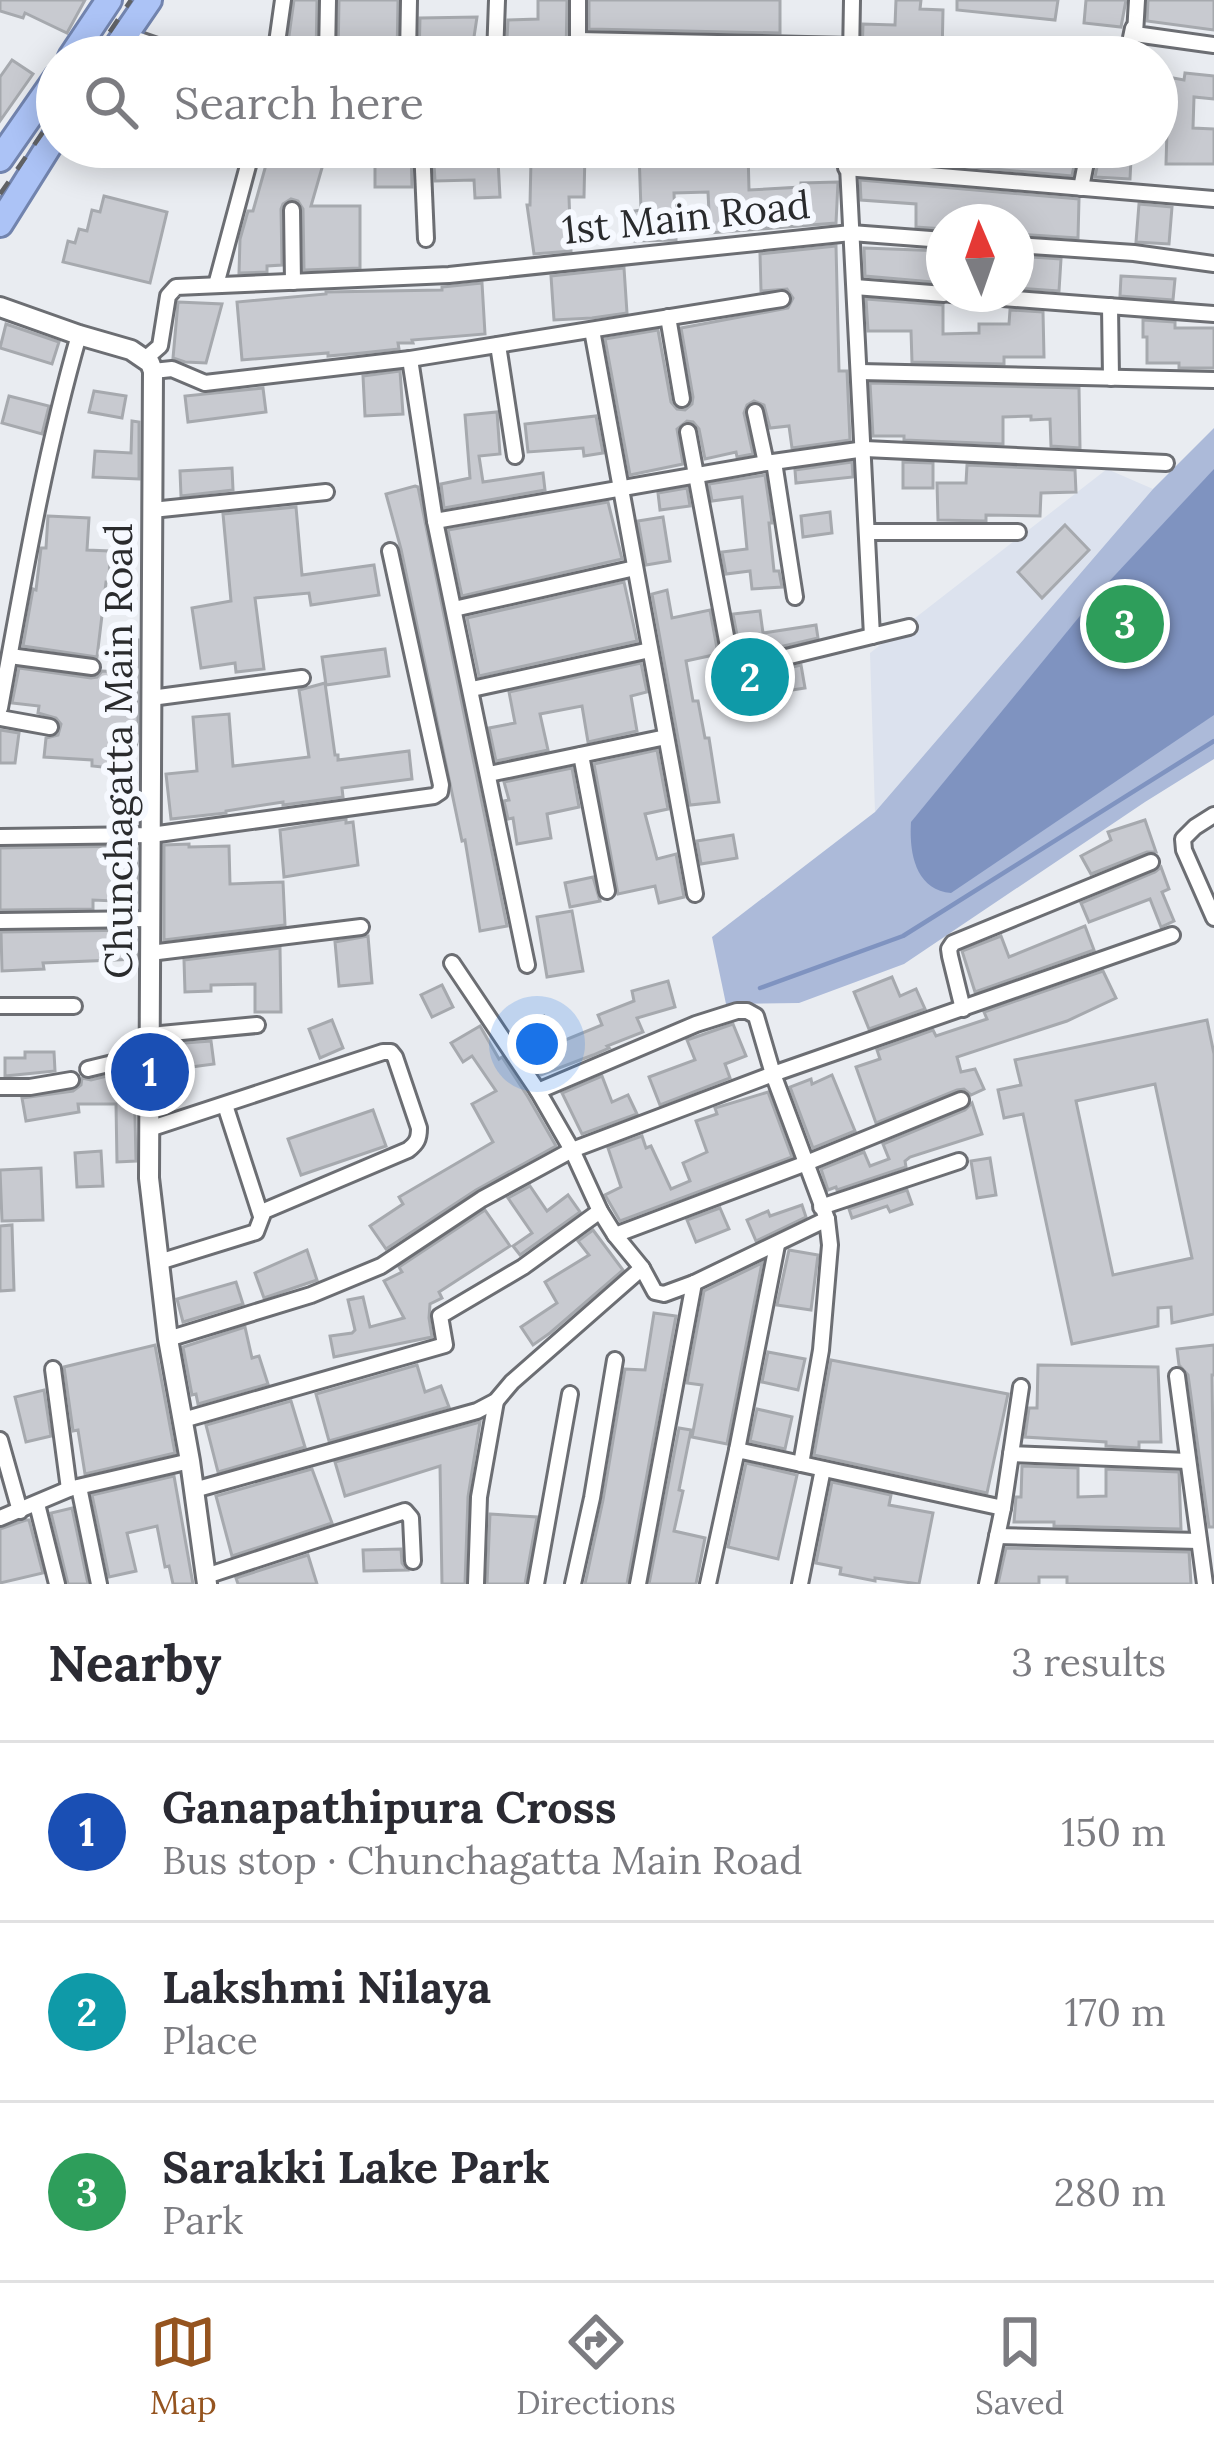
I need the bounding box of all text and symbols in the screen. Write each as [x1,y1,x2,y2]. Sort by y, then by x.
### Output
search box [36,36,1178,168]
icon: search [78,69,144,135]
text: Search here [174,74,424,131]
street label: 1st Main Road [560,179,812,255]
north arrow [926,204,1034,312]
street label: Chunchagatta Main Road [93,523,143,979]
pin: 3 [1086,579,1164,669]
pin: 2 [711,632,789,722]
your location [507,1014,567,1074]
pin: 1 [111,1027,189,1117]
text: Nearby [48,1630,221,1695]
text: 3 results [1011,1637,1166,1687]
text: Ganapathipura Cross [162,1778,616,1835]
text: 1 [79,1807,95,1857]
text: 150 m [1061,1807,1166,1857]
text: Bus stop · Chunchagatta Main Road [162,1835,803,1885]
text: Lakshmi Nilaya [162,1958,491,2015]
text: 2 [77,1987,97,2037]
text: 170 m [1064,1987,1166,2037]
text: Place [162,2015,258,2065]
text: Sarakki Lake Park [162,2138,550,2195]
text: 3 [76,2167,98,2217]
text: 280 m [1054,2167,1166,2217]
text: Park [162,2195,243,2245]
tab: Map [150,2309,217,2423]
tab: Directions [516,2309,676,2423]
tab: Saved [975,2309,1064,2423]

